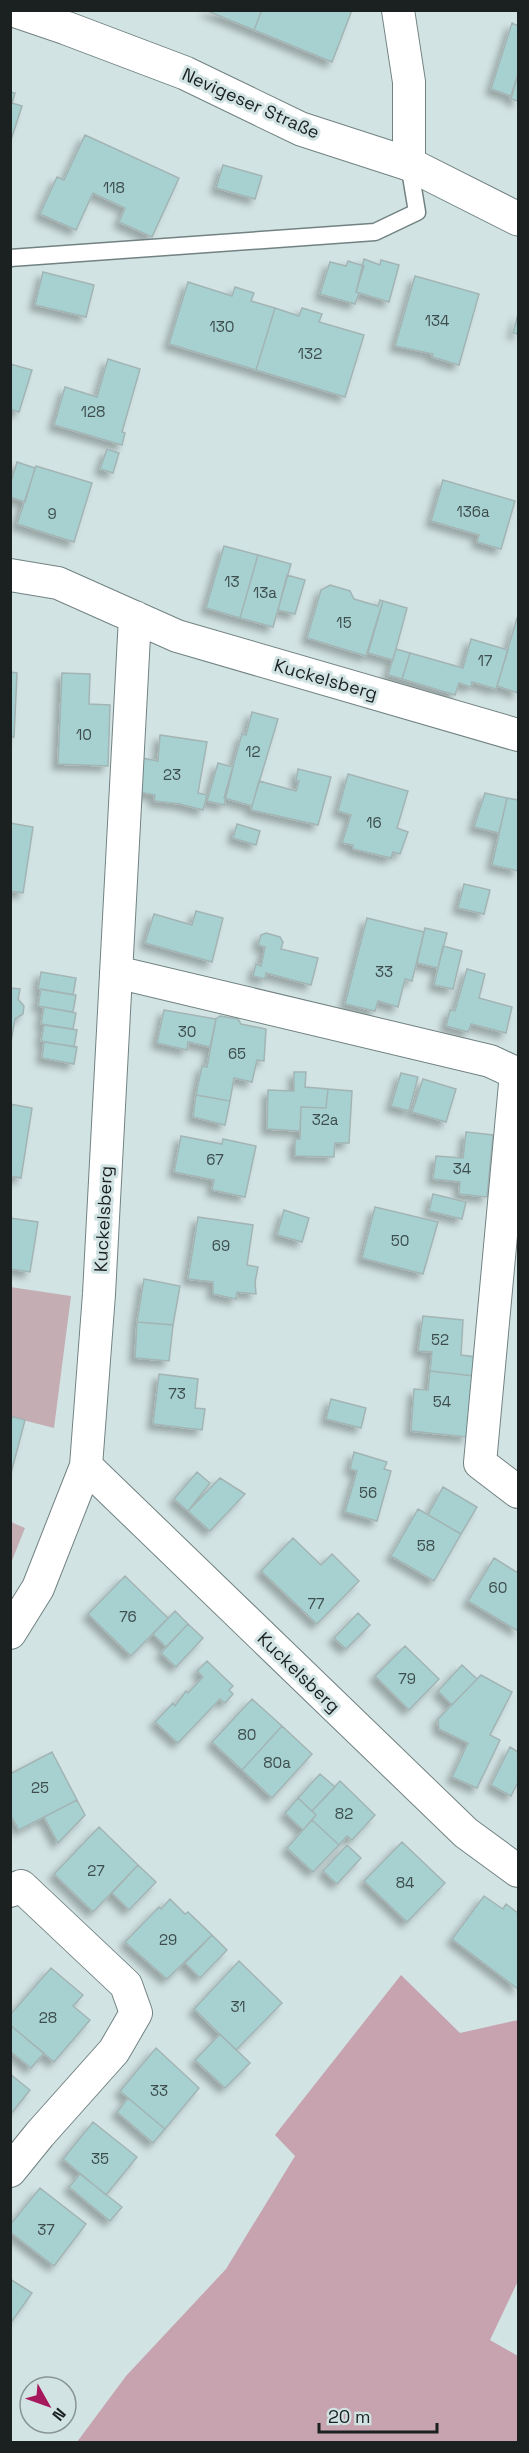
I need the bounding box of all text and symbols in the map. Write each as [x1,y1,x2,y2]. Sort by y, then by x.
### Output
street label: Nevigeser Straße [179,62,323,144]
house number: 118 [103,178,125,197]
house number: 134 [425,311,449,330]
house number: 130 [210,317,234,336]
house number: 132 [298,344,322,363]
house number: 128 [81,402,105,421]
house number: 136a [456,502,490,521]
house number: 9 [47,504,57,523]
house number: 13 [224,572,240,591]
house number: 13a [253,583,277,602]
house number: 15 [336,613,352,632]
house number: 17 [478,651,492,670]
street label: Kuckelsberg [272,653,380,705]
house number: 10 [76,725,92,744]
house number: 12 [245,742,261,761]
house number: 23 [163,765,181,784]
house number: 16 [366,813,382,832]
house number: 33 [375,962,393,981]
house number: 30 [178,1022,196,1041]
house number: 65 [228,1044,246,1063]
house number: 32a [312,1110,339,1129]
house number: 67 [206,1150,224,1169]
house number: 34 [453,1159,471,1178]
street label: Kuckelsberg [89,1165,117,1273]
house number: 50 [391,1231,409,1250]
house number: 69 [212,1236,230,1255]
house number: 52 [431,1330,449,1349]
house number: 73 [168,1384,186,1403]
house number: 54 [433,1392,451,1411]
house number: 56 [359,1483,377,1502]
house number: 58 [417,1536,435,1555]
house number: 60 [489,1578,507,1597]
house number: 77 [308,1594,324,1613]
house number: 76 [119,1607,137,1626]
street label: Kuckelsberg [253,1627,345,1717]
house number: 79 [398,1669,416,1688]
house number: 80 [238,1725,256,1744]
house number: 80a [263,1753,291,1772]
house number: 25 [31,1778,49,1797]
house number: 82 [335,1804,353,1823]
house number: 27 [87,1861,105,1880]
house number: 84 [396,1873,414,1892]
house number: 29 [159,1930,177,1949]
house number: 31 [230,1997,246,2016]
house number: 28 [39,2008,57,2027]
house number: 33 [150,2081,168,2100]
house number: 35 [91,2149,109,2168]
house number: 37 [37,2220,55,2239]
north arrow [18,2375,78,2435]
scale bar [319,2396,438,2434]
text: N [48,2403,71,2425]
text: 20 m [328,2405,371,2428]

